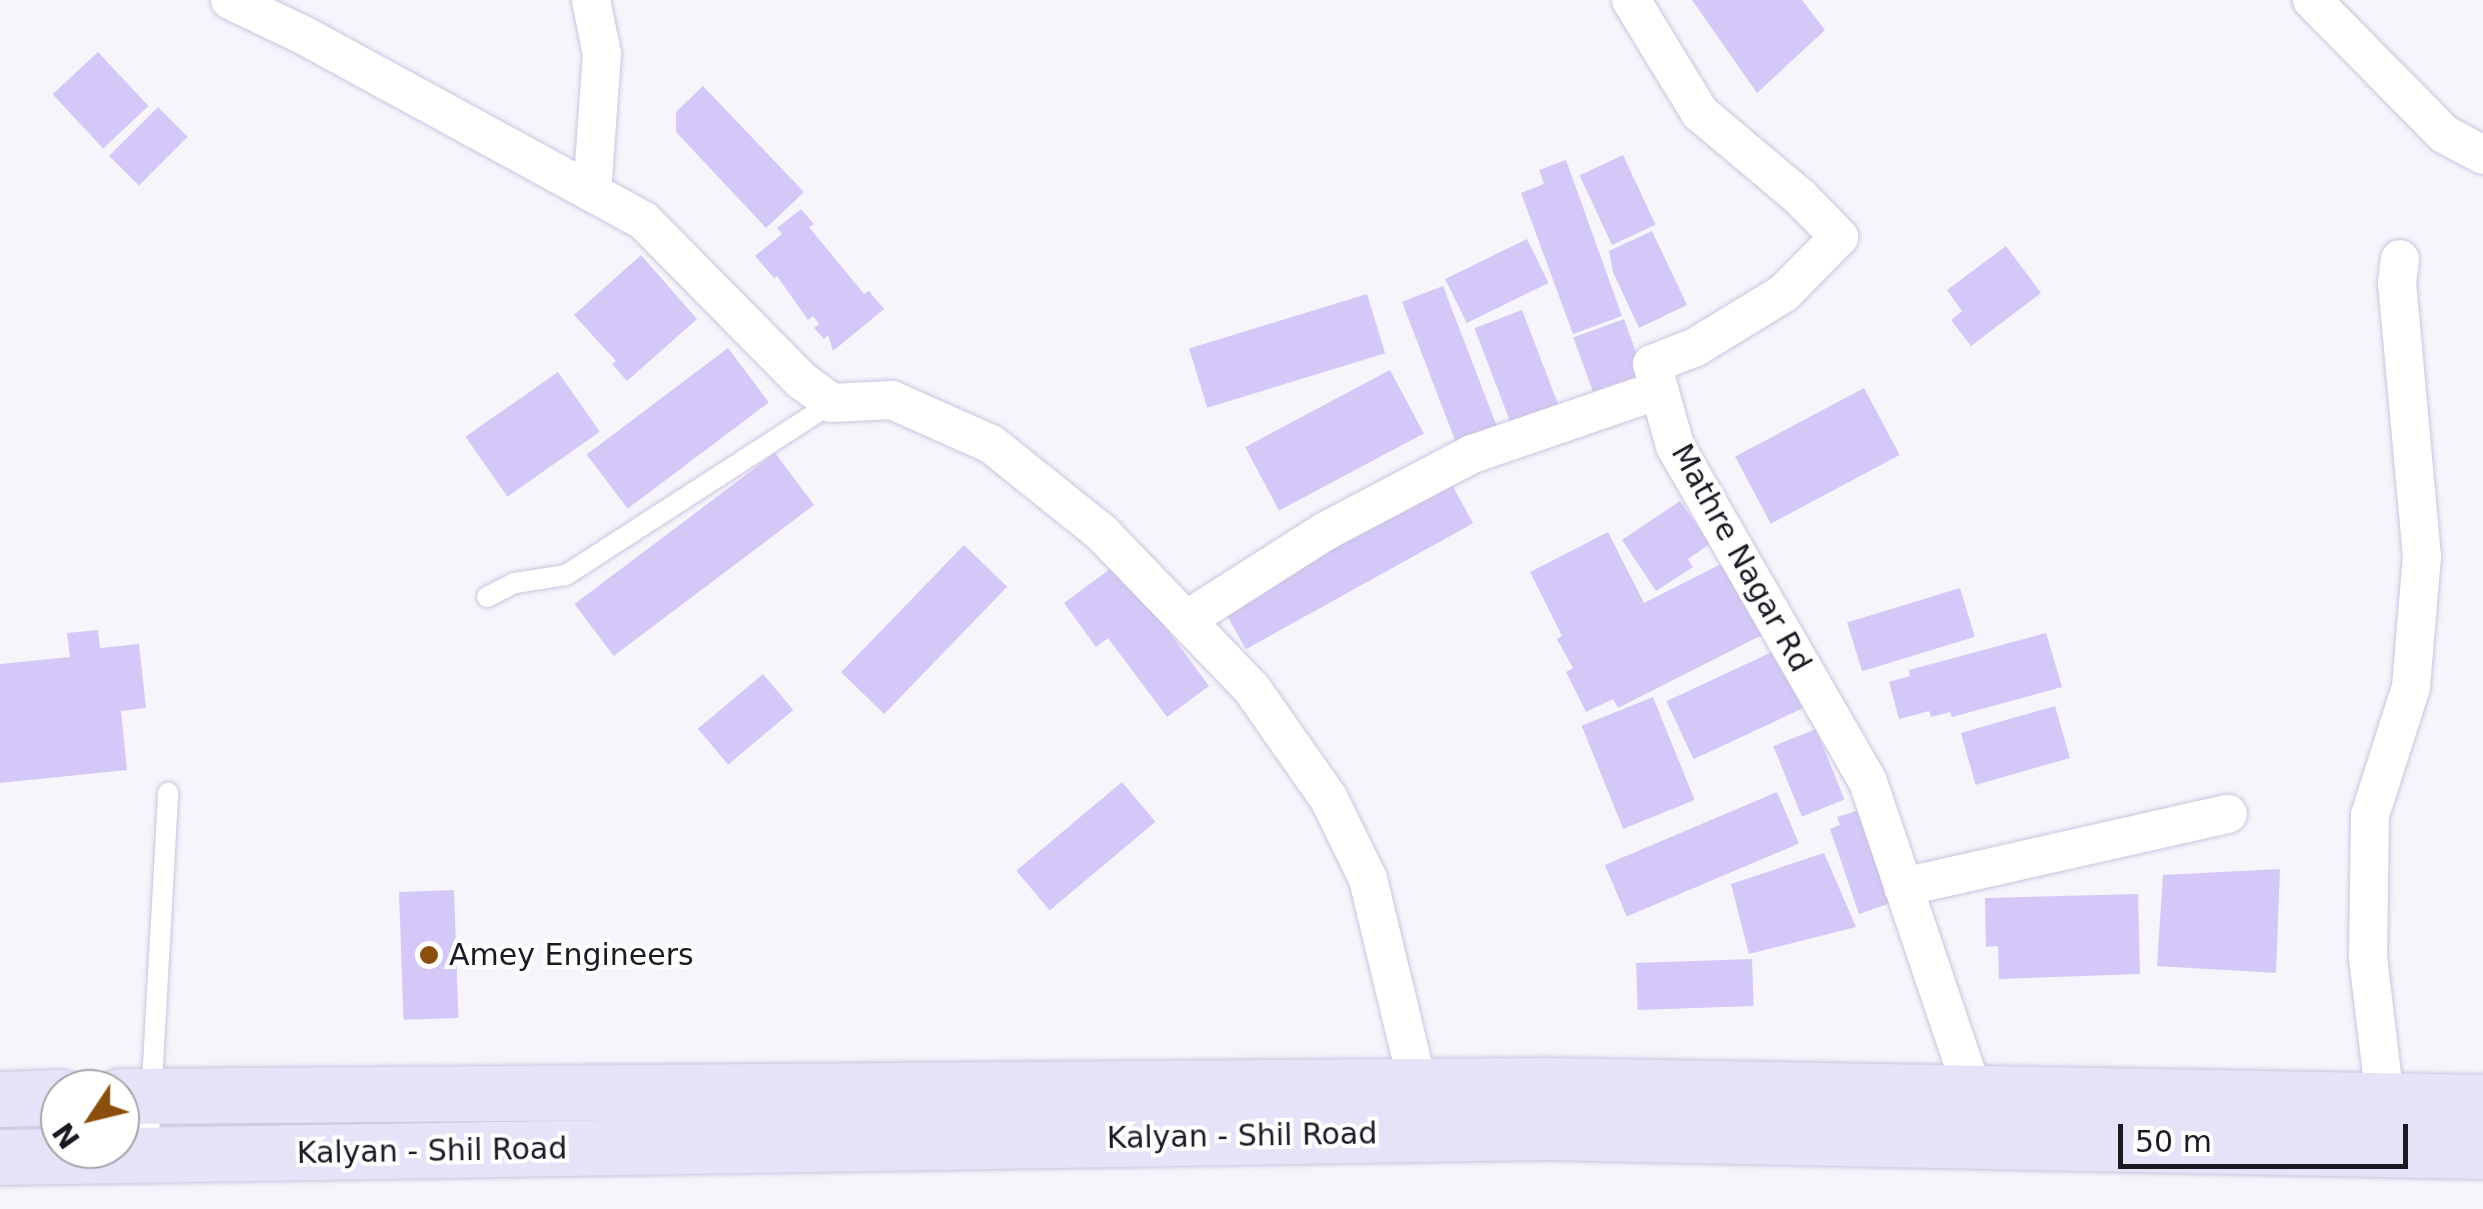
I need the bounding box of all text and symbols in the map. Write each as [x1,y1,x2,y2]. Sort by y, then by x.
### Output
street label: Mathre Nagar Rd [1664,438,1818,678]
place label: Amey Engineers [449,937,694,973]
marker: Amey Engineers [418,944,440,966]
north arrow [40,1069,140,1169]
scale bar [2123,1104,2413,1166]
text: N [46,1116,87,1154]
street label: Kalyan - Shil Road [1106,1116,1378,1156]
text: 50 m [2135,1124,2212,1159]
street label: Kalyan - Shil Road [296,1131,568,1171]

